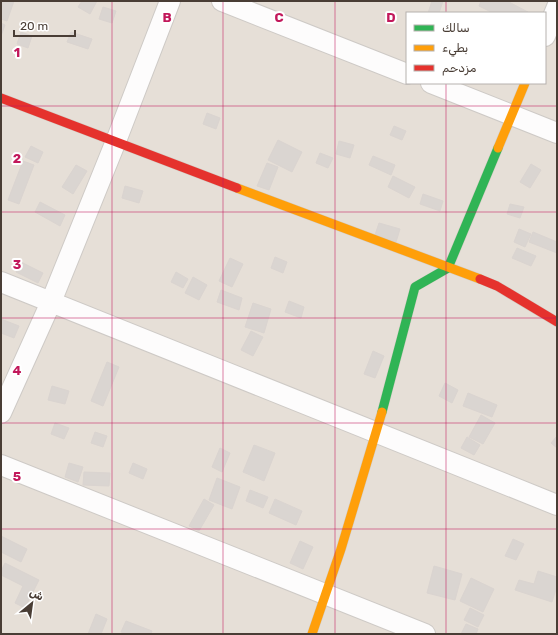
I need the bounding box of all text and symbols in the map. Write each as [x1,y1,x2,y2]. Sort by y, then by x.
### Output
text: B [162,10,172,25]
text: C [274,10,284,25]
text: D [386,10,396,25]
scale bar [14,12,75,38]
legend [406,12,546,84]
text: 20 m [20,19,48,33]
text: سالك [442,21,470,35]
text: بطيء [442,41,468,57]
text: 1 [14,45,20,60]
text: مزدحم [442,61,477,76]
text: 2 [13,151,21,166]
text: 3 [13,257,22,272]
text: 4 [13,363,22,378]
text: 5 [13,469,21,484]
north arrow [12,583,52,623]
text: ش [27,586,46,604]

